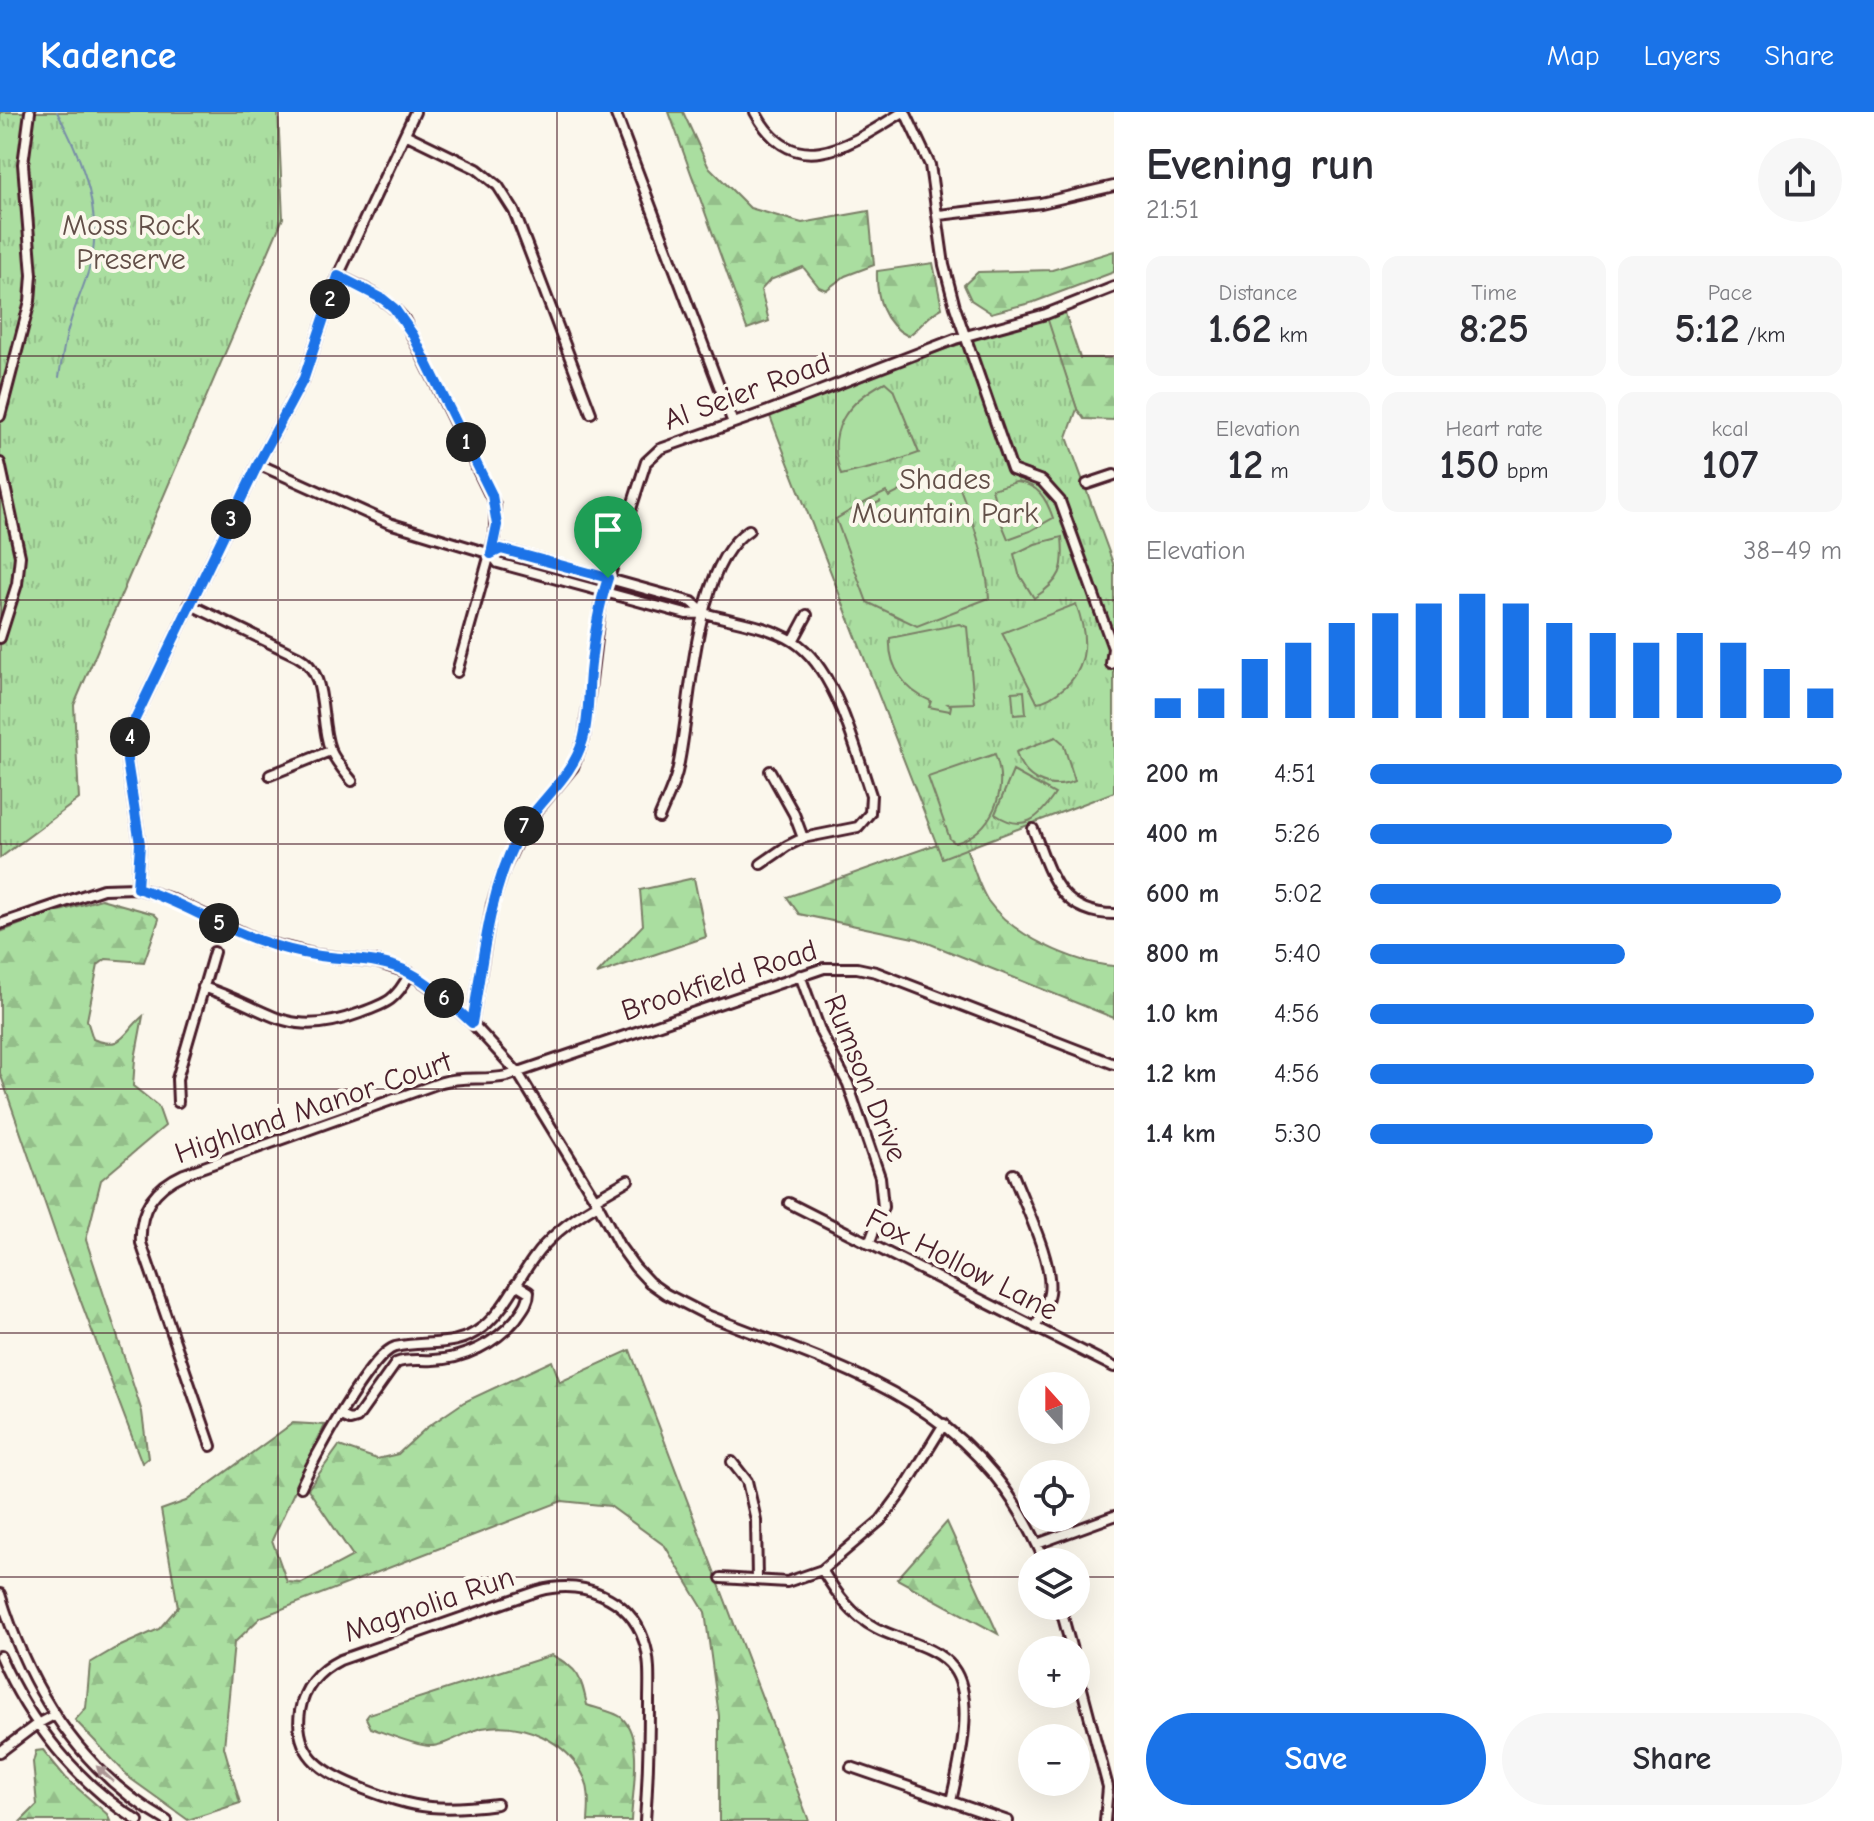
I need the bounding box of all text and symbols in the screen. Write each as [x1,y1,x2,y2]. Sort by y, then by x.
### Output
text: Kadence [40,34,176,78]
text: Map [1547,40,1600,72]
text: Layers [1644,40,1720,72]
text: Share [1764,40,1834,72]
button: share [1758,138,1842,222]
text: Evening run [1146,139,1374,190]
text: 21:51 [1146,195,1199,225]
park label: Moss Rock Preserve [62,208,201,277]
pin: 2 [310,279,350,319]
text: Distance [1219,280,1297,306]
text: Time [1471,280,1517,306]
text: Pace [1708,280,1752,306]
text: 2 [325,286,335,312]
text: 1.62 [1208,306,1272,352]
text: 8:25 [1459,306,1529,352]
text: 5:12 [1675,306,1740,352]
text: km [1272,322,1308,348]
text: /km [1740,322,1785,348]
street label: Al Seier Road [659,345,835,438]
text: Elevation [1216,416,1300,442]
text: Heart rate [1446,416,1543,442]
text: kcal [1712,416,1748,442]
pin: 1 [446,422,486,462]
text: 1 [462,429,470,455]
text: 12 [1227,442,1263,488]
text: 150 [1440,442,1499,488]
text: 107 [1702,442,1758,488]
text: m [1263,458,1289,484]
text: bpm [1499,458,1548,484]
park label: Shades Mountain Park [852,462,1039,531]
pin [574,496,642,578]
pin: 3 [211,499,251,539]
text: 3 [226,506,236,532]
icon: arrive [586,508,630,552]
text: Elevation [1146,536,1246,566]
text: 38–49 m [1743,536,1842,566]
pin: 4 [110,717,150,757]
text: 4 [125,724,135,750]
text: 200 m [1146,759,1219,789]
text: 4:51 [1274,759,1316,789]
pin: 7 [504,806,544,846]
text: 7 [519,813,529,839]
text: 400 m [1146,819,1218,849]
text: 5:26 [1274,819,1321,849]
text: 600 m [1146,879,1219,909]
text: 5:02 [1274,879,1322,909]
pin: 5 [199,903,239,943]
text: 5 [213,910,225,936]
street label: Brookfield Road [617,932,821,1029]
text: 800 m [1146,939,1219,969]
text: 5:40 [1274,939,1321,969]
pin: 6 [424,978,464,1018]
text: 6 [438,985,450,1011]
street label: Rumson Drive [816,989,915,1167]
text: 1.0 km [1146,999,1218,1029]
text: 4:56 [1274,999,1319,1029]
street label: Highland Manor Court [170,1043,457,1171]
text: 1.2 km [1146,1059,1217,1089]
text: 4:56 [1274,1059,1319,1089]
text: 1.4 km [1146,1119,1216,1149]
text: 5:30 [1274,1119,1322,1149]
street label: Fox Hollow Lane [860,1201,1064,1328]
north arrow [1018,1372,1090,1444]
map controls [1018,1372,1090,1796]
button: locate [1018,1460,1090,1532]
button: layers [1018,1548,1090,1620]
street label: Magnolia Run [339,1559,519,1650]
button: + [1018,1636,1090,1708]
button: Save [1146,1713,1486,1805]
button: Share [1502,1713,1842,1805]
button: − [1018,1724,1090,1796]
one-way arrow [96,1765,115,1783]

